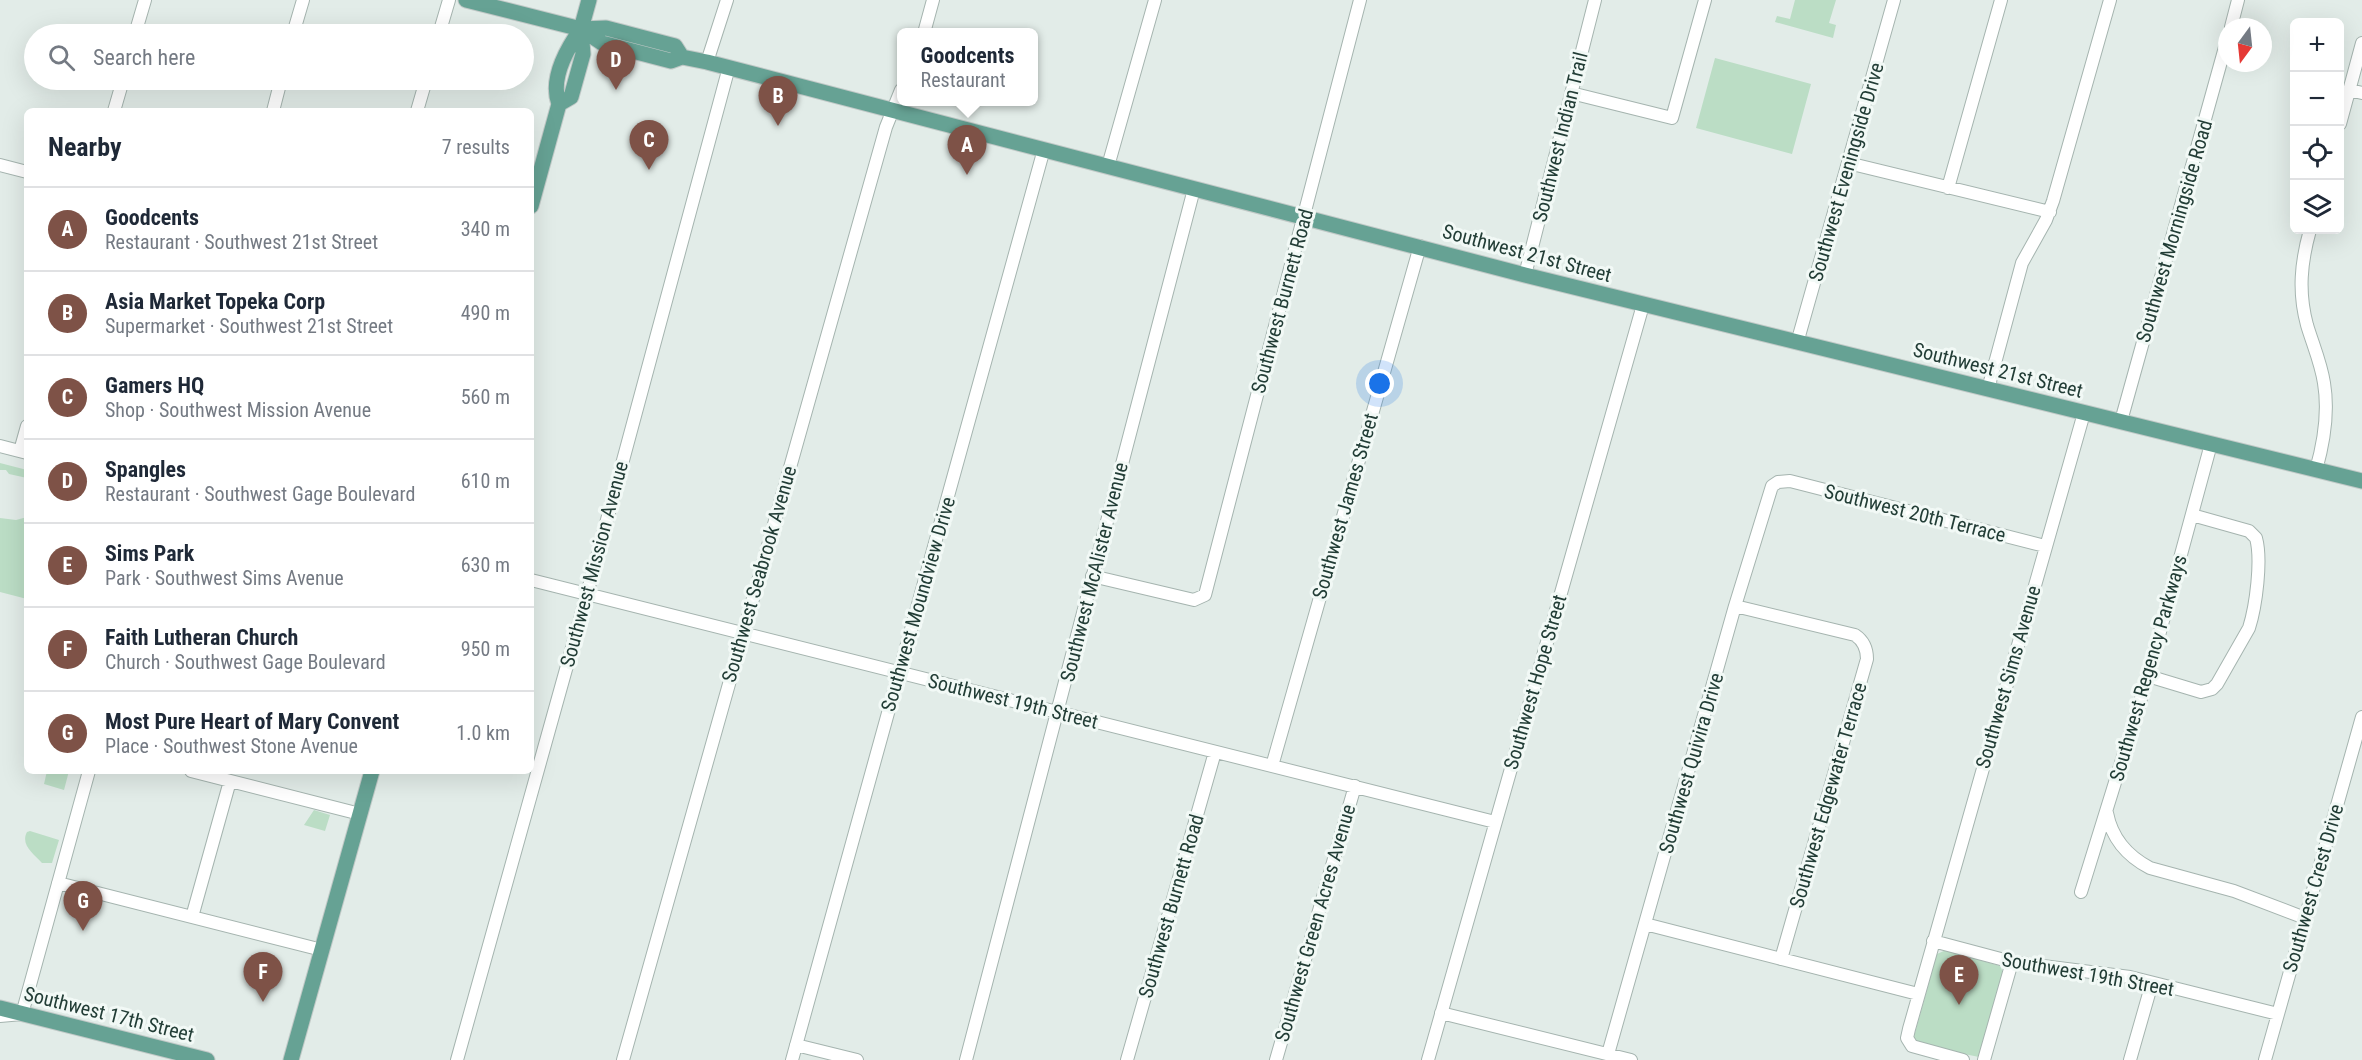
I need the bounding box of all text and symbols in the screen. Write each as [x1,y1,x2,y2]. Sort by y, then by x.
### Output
north arrow [2218,18,2272,72]
map controls [2290,18,2344,234]
button: + [2290,18,2344,72]
search box [24,24,534,90]
popup [897,28,1038,106]
pin: D [596,40,636,90]
icon: search [45,41,78,74]
text: Goodcents [921,43,1014,68]
text: Search here [93,45,195,70]
street label: Southwest Indian Trail [1527,49,1593,225]
street label: Southwest Eveningside Drive [1803,60,1889,284]
text: Restaurant [921,68,1006,92]
button: − [2290,72,2344,126]
pin: B [758,76,798,126]
street label: Southwest Morningside Road [2131,117,2217,345]
pin: C [630,120,668,170]
pin: A [948,126,986,175]
button: locate [2290,126,2344,180]
text: Nearby [48,132,122,162]
text: 7 results [442,135,510,159]
button: layers [2290,180,2344,234]
text: Goodcents [105,205,199,230]
street label: Southwest Burnett Road [1246,206,1318,396]
text: A [62,217,73,241]
text: 340 m [461,217,510,241]
street label: Southwest 21st Street [1440,219,1614,287]
text: Restaurant · Southwest 21st Street [105,230,378,254]
text: Asia Market Topeka Corp [105,289,325,314]
text: B [62,301,73,325]
text: 490 m [461,301,510,325]
text: Supermarket · Southwest 21st Street [105,314,393,338]
street label: Southwest 21st Street [1911,337,2085,403]
your location [1365,369,1394,398]
text: Gamers HQ [105,373,204,398]
text: C [62,385,73,409]
text: 560 m [461,385,510,409]
text: Shop · Southwest Mission Avenue [105,398,371,422]
street label: Southwest James Street [1307,410,1383,602]
text: Spangles [105,457,186,482]
street label: Southwest Mission Avenue [555,458,633,670]
street label: Southwest McAlister Avenue [1055,460,1133,684]
street label: Southwest Seabrook Avenue [717,463,801,685]
text: D [62,469,73,493]
text: 610 m [461,469,510,493]
street label: Southwest 20th Terrace [1822,479,2008,547]
text: Restaurant · Southwest Gage Boulevard [105,482,415,506]
street label: Southwest Moundview Drive [876,494,960,714]
text: Sims Park [105,541,194,566]
street label: Southwest Regency Parkways [2104,552,2192,784]
text: E [63,553,72,577]
text: 630 m [461,553,510,577]
text: Park · Southwest Sims Avenue [105,566,344,590]
street label: Southwest Sims Avenue [1970,583,2046,771]
street label: Southwest Hope Street [1499,592,1571,772]
text: Faith Lutheran Church [105,625,298,650]
text: F [63,637,72,661]
text: 950 m [461,637,510,661]
text: Church · Southwest Gage Boulevard [105,650,386,674]
street label: Southwest 19th Street [925,668,1101,734]
street label: Southwest Quivira Drive [1654,670,1728,856]
street label: Southwest Edgewater Terrace [1784,679,1872,911]
text: Most Pure Heart of Mary Convent [105,709,399,734]
text: G [62,721,73,745]
text: 1.0 km [456,721,510,745]
text: Place · Southwest Stone Avenue [105,734,358,758]
street label: Southwest Crest Drive [2278,801,2348,975]
street label: Southwest Green Acres Avenue [1270,802,1360,1044]
street label: Southwest Burnett Road [1133,811,1209,1001]
pin: G [64,882,103,931]
street label: Southwest 19th Street [2000,947,2176,1001]
pin: F [244,952,282,1002]
pin: E [1940,956,1978,1005]
street label: Southwest 17th Street [21,981,197,1047]

